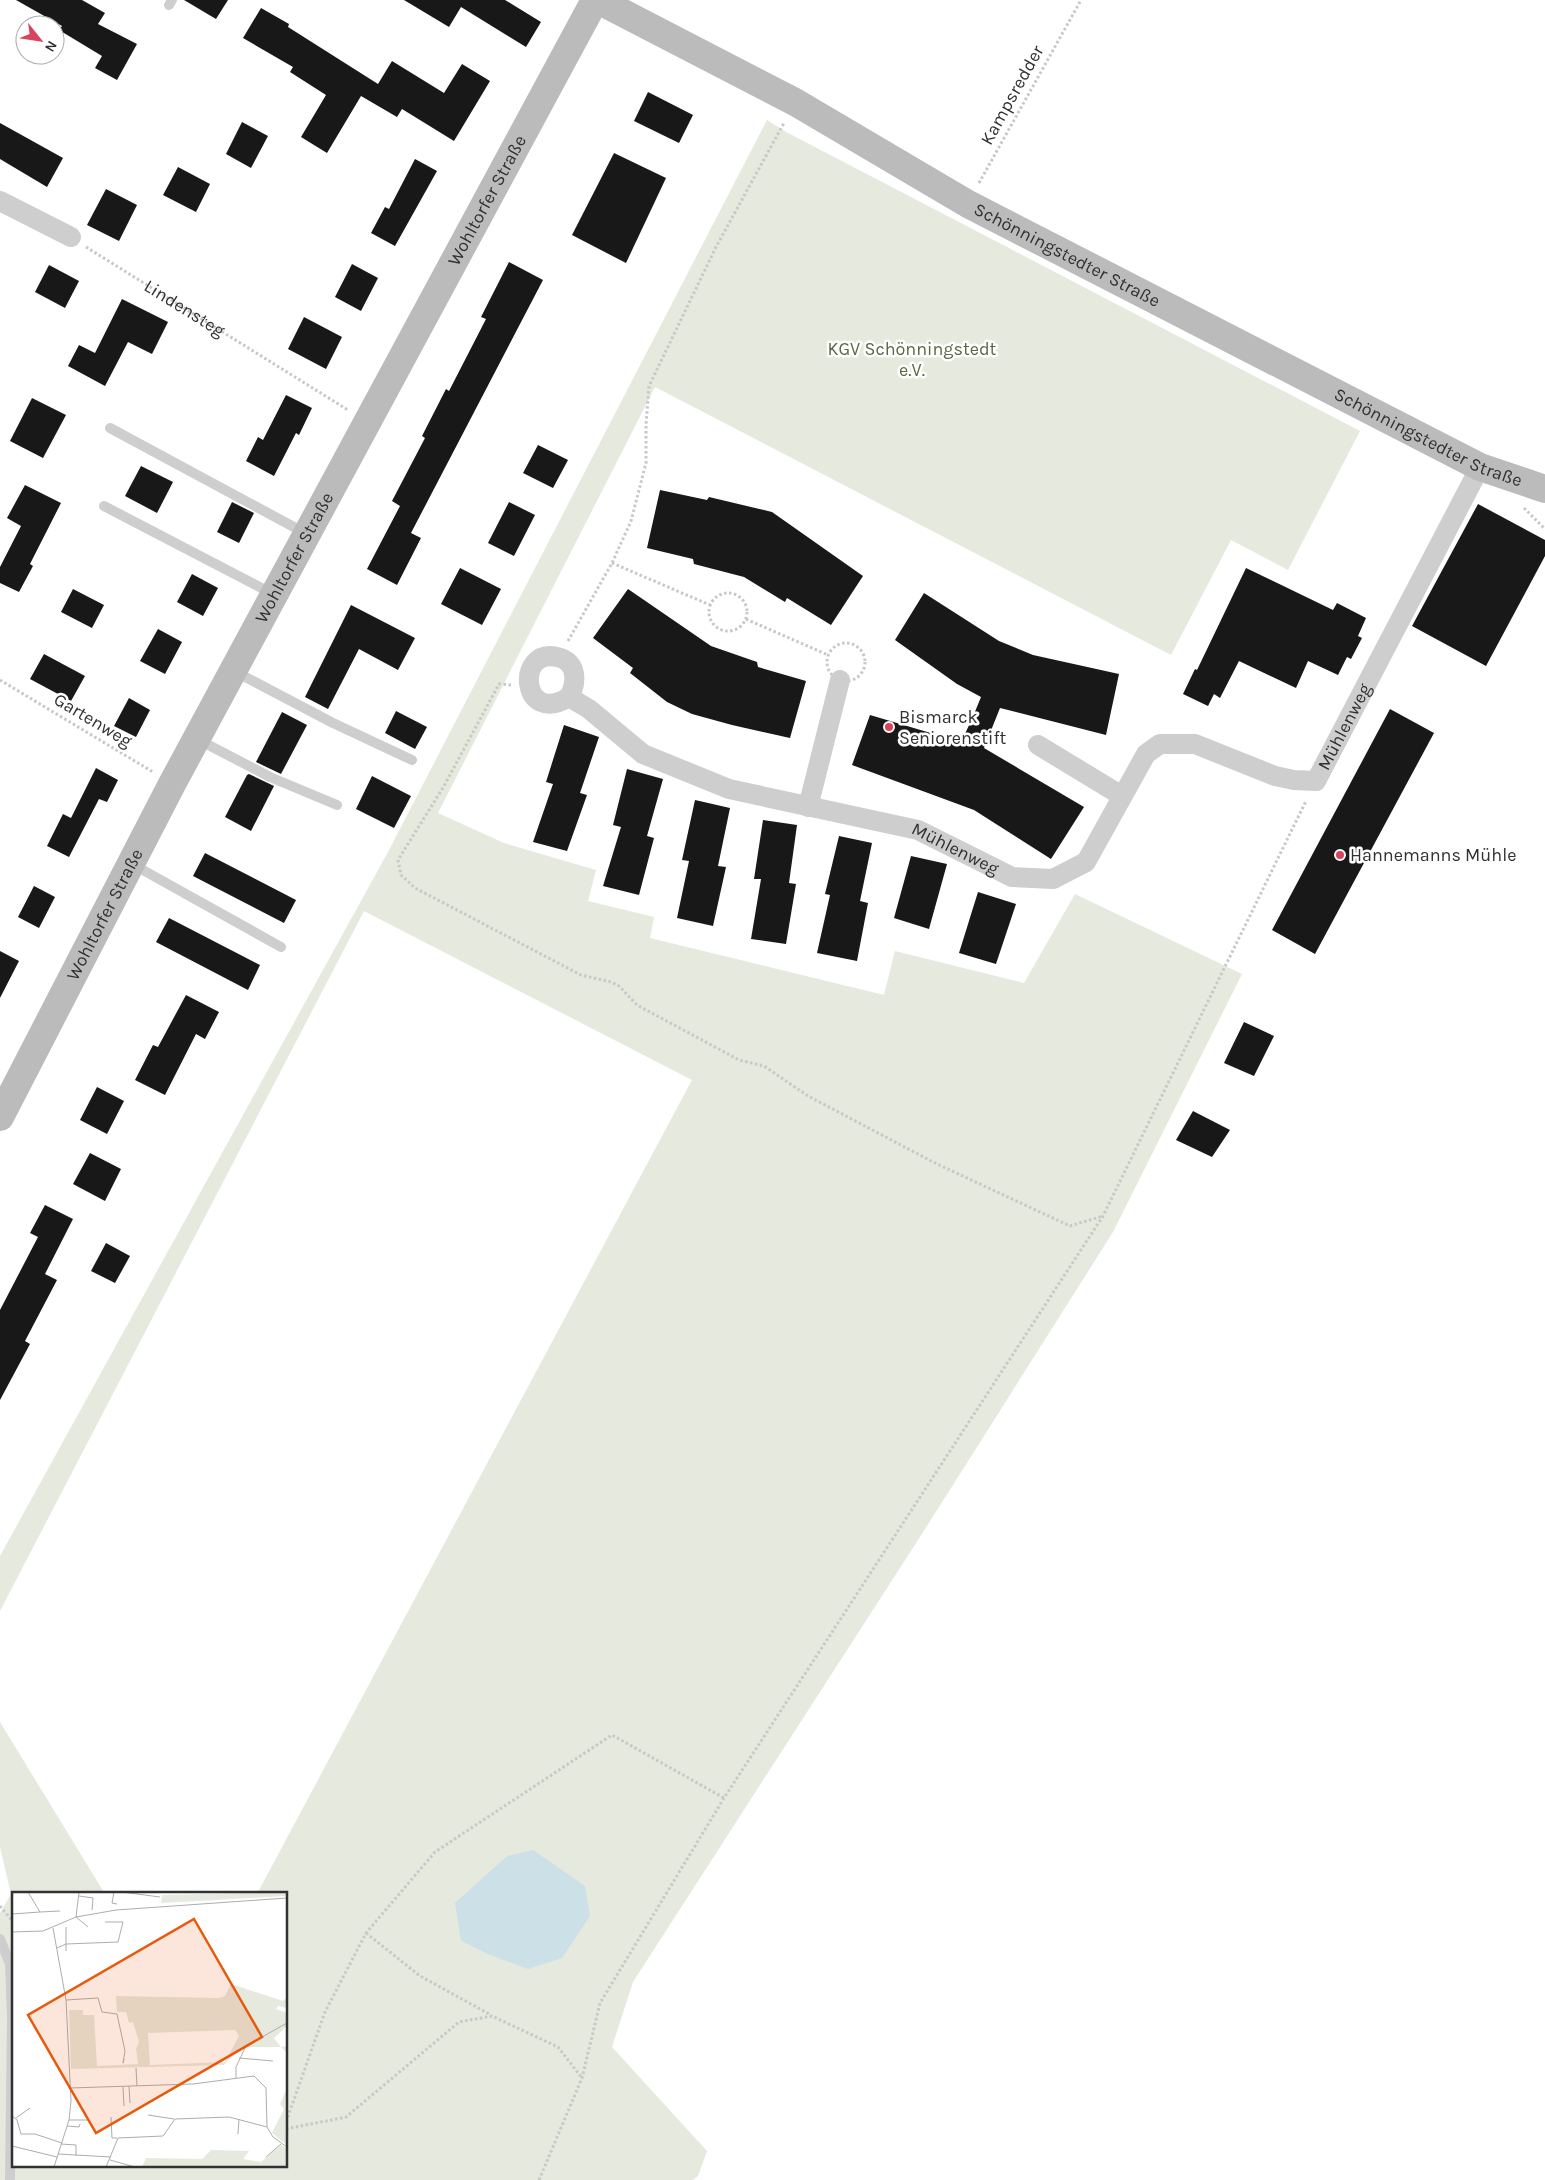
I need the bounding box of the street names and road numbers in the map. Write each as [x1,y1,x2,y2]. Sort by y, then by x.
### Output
street label: Kampsredder [976,41,1049,149]
street label: Wohltorfer Straße [443,131,531,269]
street label: Schönningstedter Straße [970,198,1164,312]
street label: Lindensteg [140,275,229,342]
street label: Schönningstedter Straße [1330,383,1525,492]
street label: Wohltorfer Straße [250,489,338,627]
street label: Mühlenweg [1313,680,1376,774]
street label: Gartenweg [50,688,136,752]
street label: Mühlenweg [908,818,1003,880]
street label: Wohltorfer Straße [62,845,148,984]

